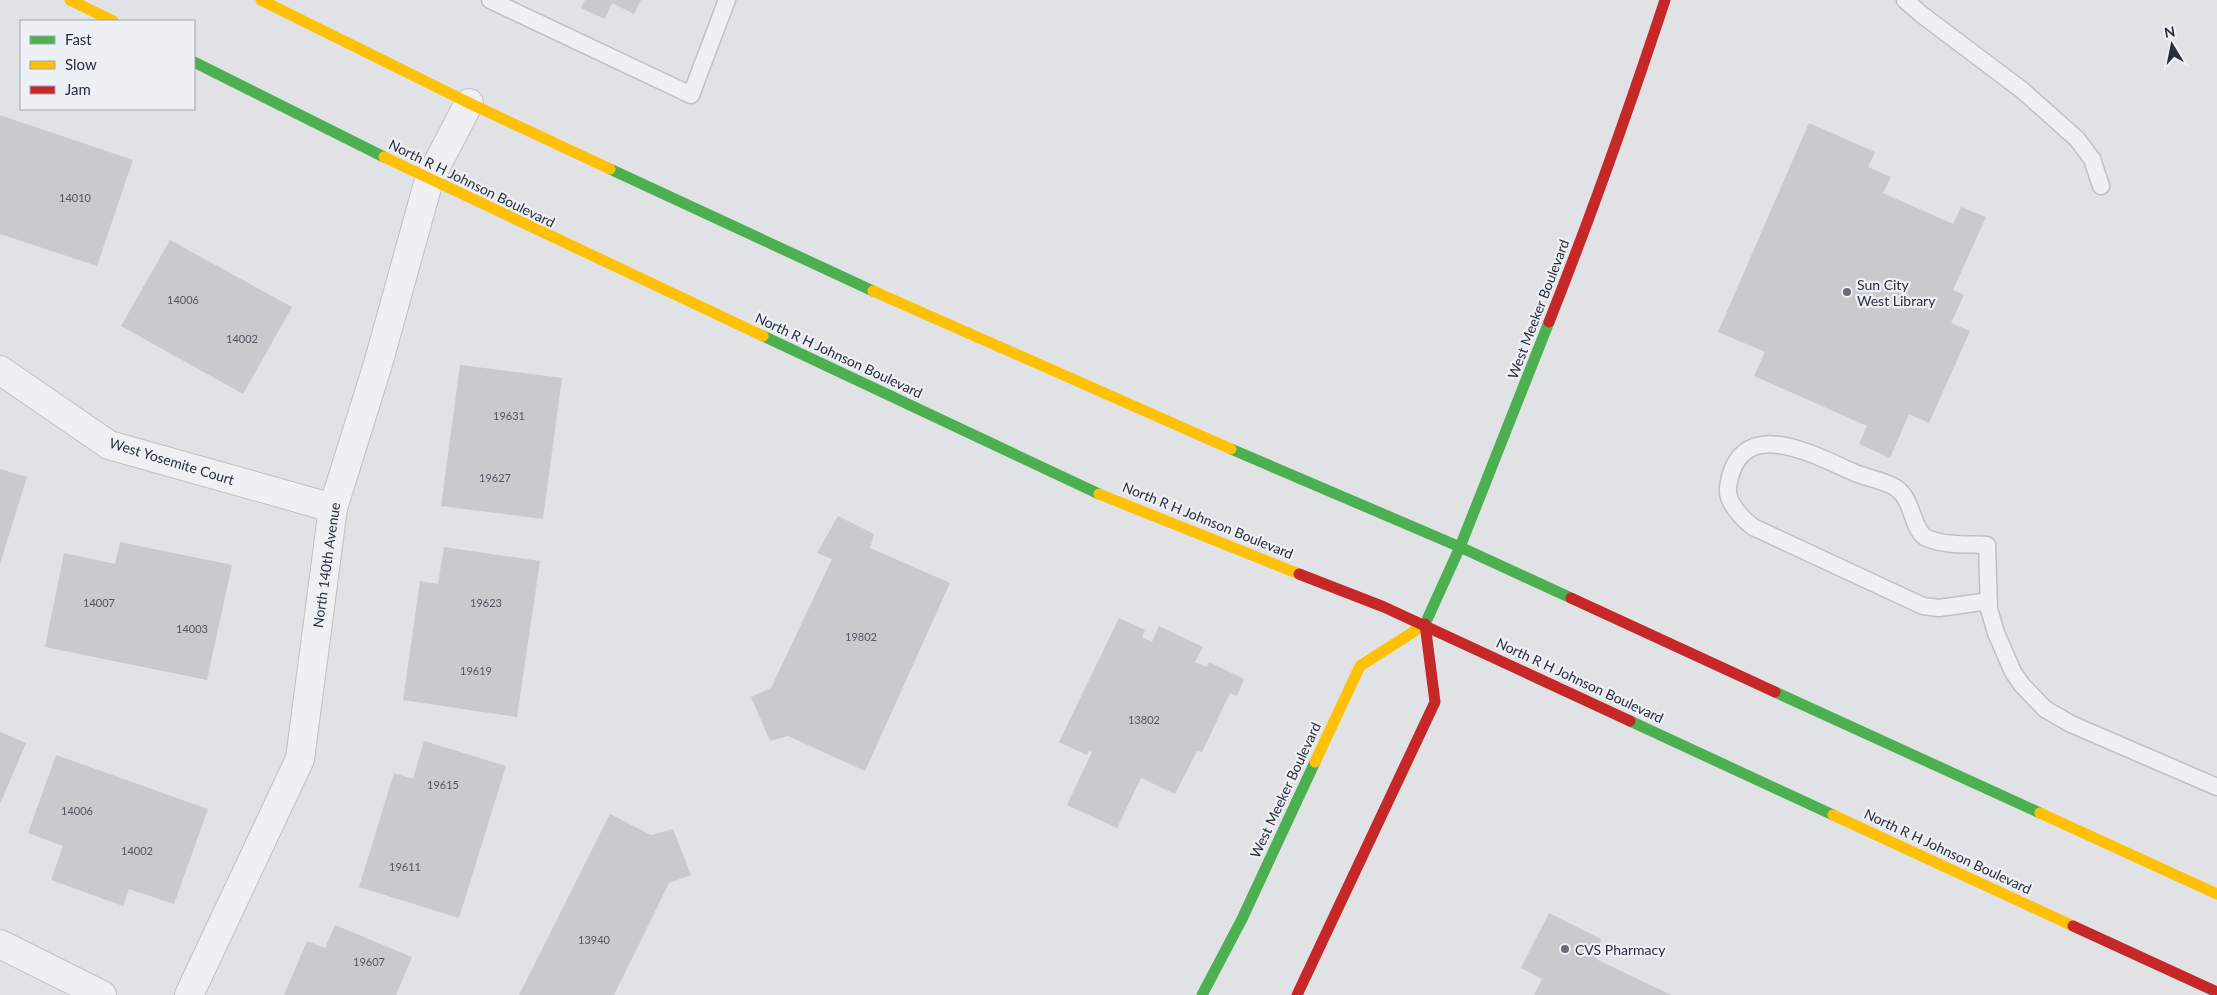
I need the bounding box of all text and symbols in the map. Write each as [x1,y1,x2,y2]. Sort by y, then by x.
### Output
legend [20,20,195,110]
north arrow [2147,20,2197,70]
text: N [2163,22,2176,41]
text: Fast [65,30,92,48]
text: Slow [65,55,97,73]
text: Jam [65,80,91,98]
street label: North R H Johnson Boulevard [386,135,558,231]
house number: 14010 [59,191,92,204]
street label: West Meeker Boulevard [1504,237,1572,381]
place label: Sun City West Library [1857,276,1936,309]
marker: Sun City West Library [1841,286,1853,298]
house number: 14006 [167,293,199,306]
street label: North R H Johnson Boulevard [753,309,925,401]
house number: 14002 [226,332,258,345]
house number: 19631 [493,409,525,422]
street label: West Yosemite Court [107,434,237,488]
house number: 19627 [479,471,511,484]
street label: North R H Johnson Boulevard [1120,478,1296,562]
street label: North 140th Avenue [309,501,343,629]
house number: 14007 [83,596,115,609]
house number: 19623 [470,596,502,609]
house number: 14003 [176,622,208,635]
house number: 19802 [845,630,877,643]
street label: North R H Johnson Boulevard [1494,634,1666,726]
house number: 19619 [460,664,492,677]
house number: 13802 [1128,713,1160,726]
street label: West Meeker Boulevard [1246,719,1324,861]
house number: 19615 [427,778,459,791]
house number: 14006 [61,804,93,817]
street label: North R H Johnson Boulevard [1862,805,2034,897]
house number: 14002 [121,844,153,857]
house number: 19611 [389,860,421,873]
house number: 13940 [578,933,611,946]
place label: CVS Pharmacy [1575,941,1666,958]
marker: CVS Pharmacy [1559,943,1571,955]
house number: 19607 [353,955,385,968]

